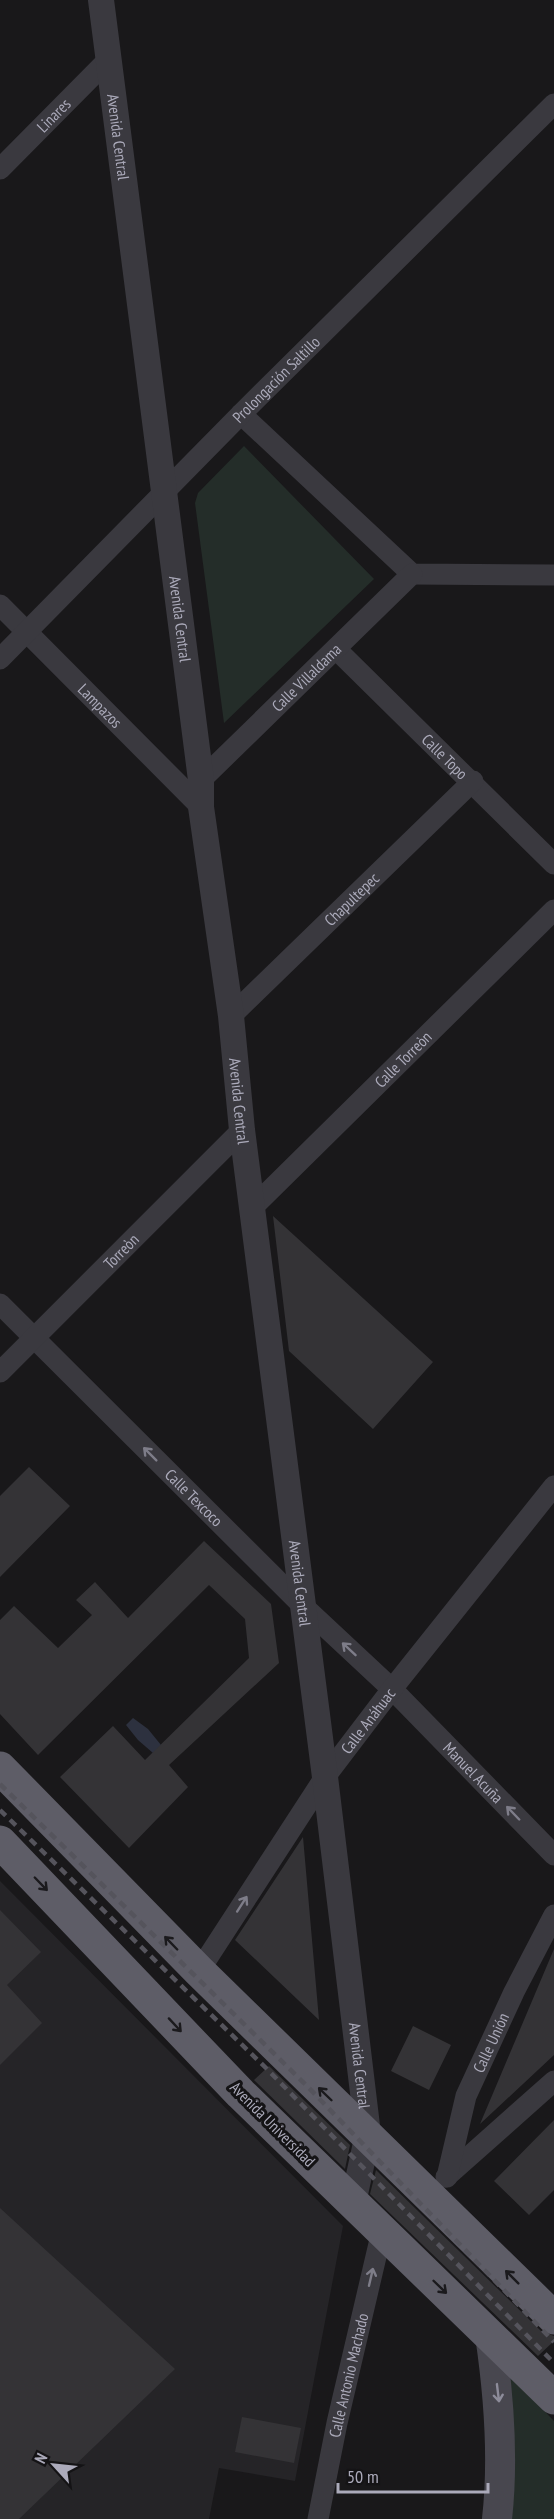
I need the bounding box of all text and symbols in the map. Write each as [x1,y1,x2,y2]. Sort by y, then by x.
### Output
street label: Avenida Central [103,93,134,181]
street label: Linares [32,94,75,136]
street label: Prolongación Saltillo [228,332,324,427]
street label: Avenida Central [165,575,196,663]
street label: Calle Villaldama [267,639,345,716]
street label: Lampazos [74,679,126,732]
street label: Calle Topo [418,729,472,784]
street label: Chapultepec [320,868,383,930]
street label: Calle Torreòn [370,1027,436,1092]
street label: Avenida Central [225,1057,254,1146]
street label: Torreòn [99,1229,143,1273]
one-way arrow [142,1446,157,1461]
street label: Calle Texcoco [161,1464,227,1530]
street label: Avenida Central [285,1539,316,1628]
one-way arrow [342,1642,357,1656]
street label: Calle Anáhuac [336,1684,399,1758]
street label: Manuel Acuña [439,1738,508,1807]
one-way arrow [506,1806,520,1821]
one-way arrow [33,1877,48,1892]
one-way arrow [236,1897,248,1913]
one-way arrow [164,1935,178,1950]
street label: Calle Unión [468,2009,513,2076]
one-way arrow [168,2017,182,2032]
street label: Avenida Central [345,2021,375,2110]
street label: Avenida Universidad [226,2077,320,2171]
one-way arrow [318,2086,333,2101]
one-way arrow [366,2268,377,2287]
one-way arrow [505,2270,520,2284]
one-way arrow [433,2280,448,2294]
street label: Calle Antonio Machado [324,2311,372,2439]
one-way arrow [493,2382,504,2402]
north arrow [24,2435,84,2495]
text: N [30,2450,52,2467]
scale bar [338,2456,488,2494]
text: 50 m [347,2465,379,2488]

